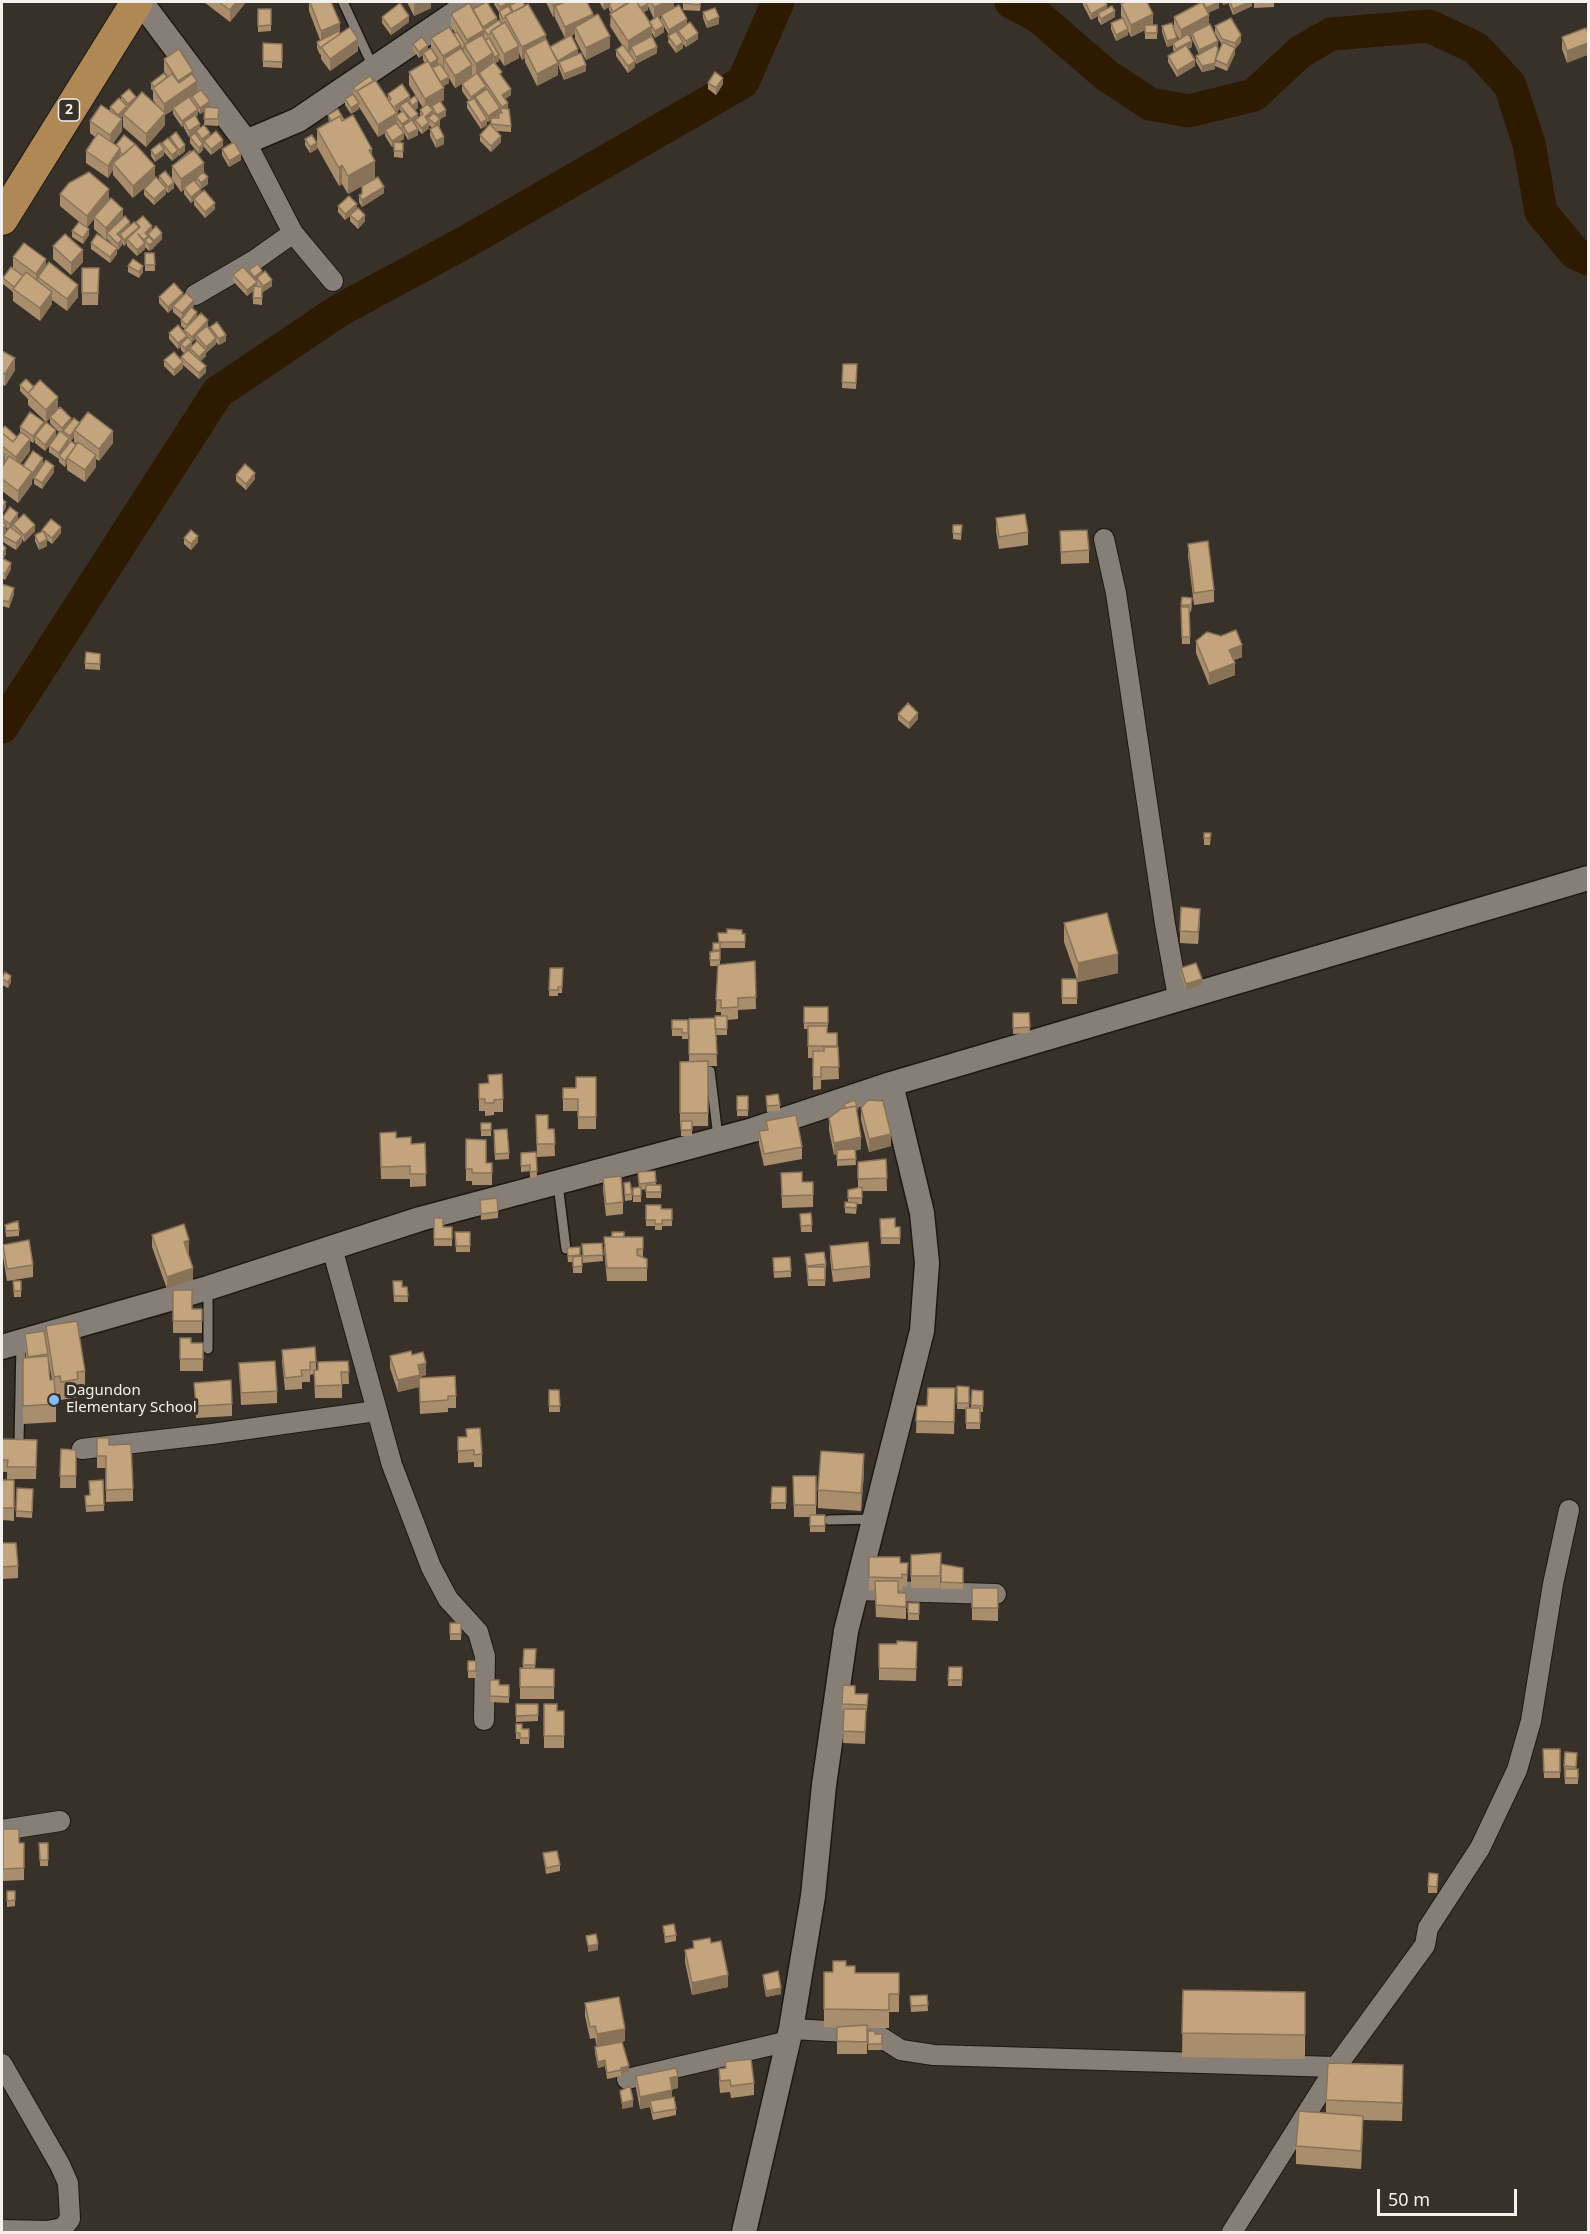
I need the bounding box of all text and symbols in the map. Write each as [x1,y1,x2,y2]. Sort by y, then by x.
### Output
road number: 2 [58,99,80,121]
place label: Dagundon Elementary School [66,1382,197,1417]
marker: Dagundon Elementary School [47,1393,61,1407]
scale bar [1380,2177,1520,2215]
text: 50 m [1388,2187,1430,2211]

